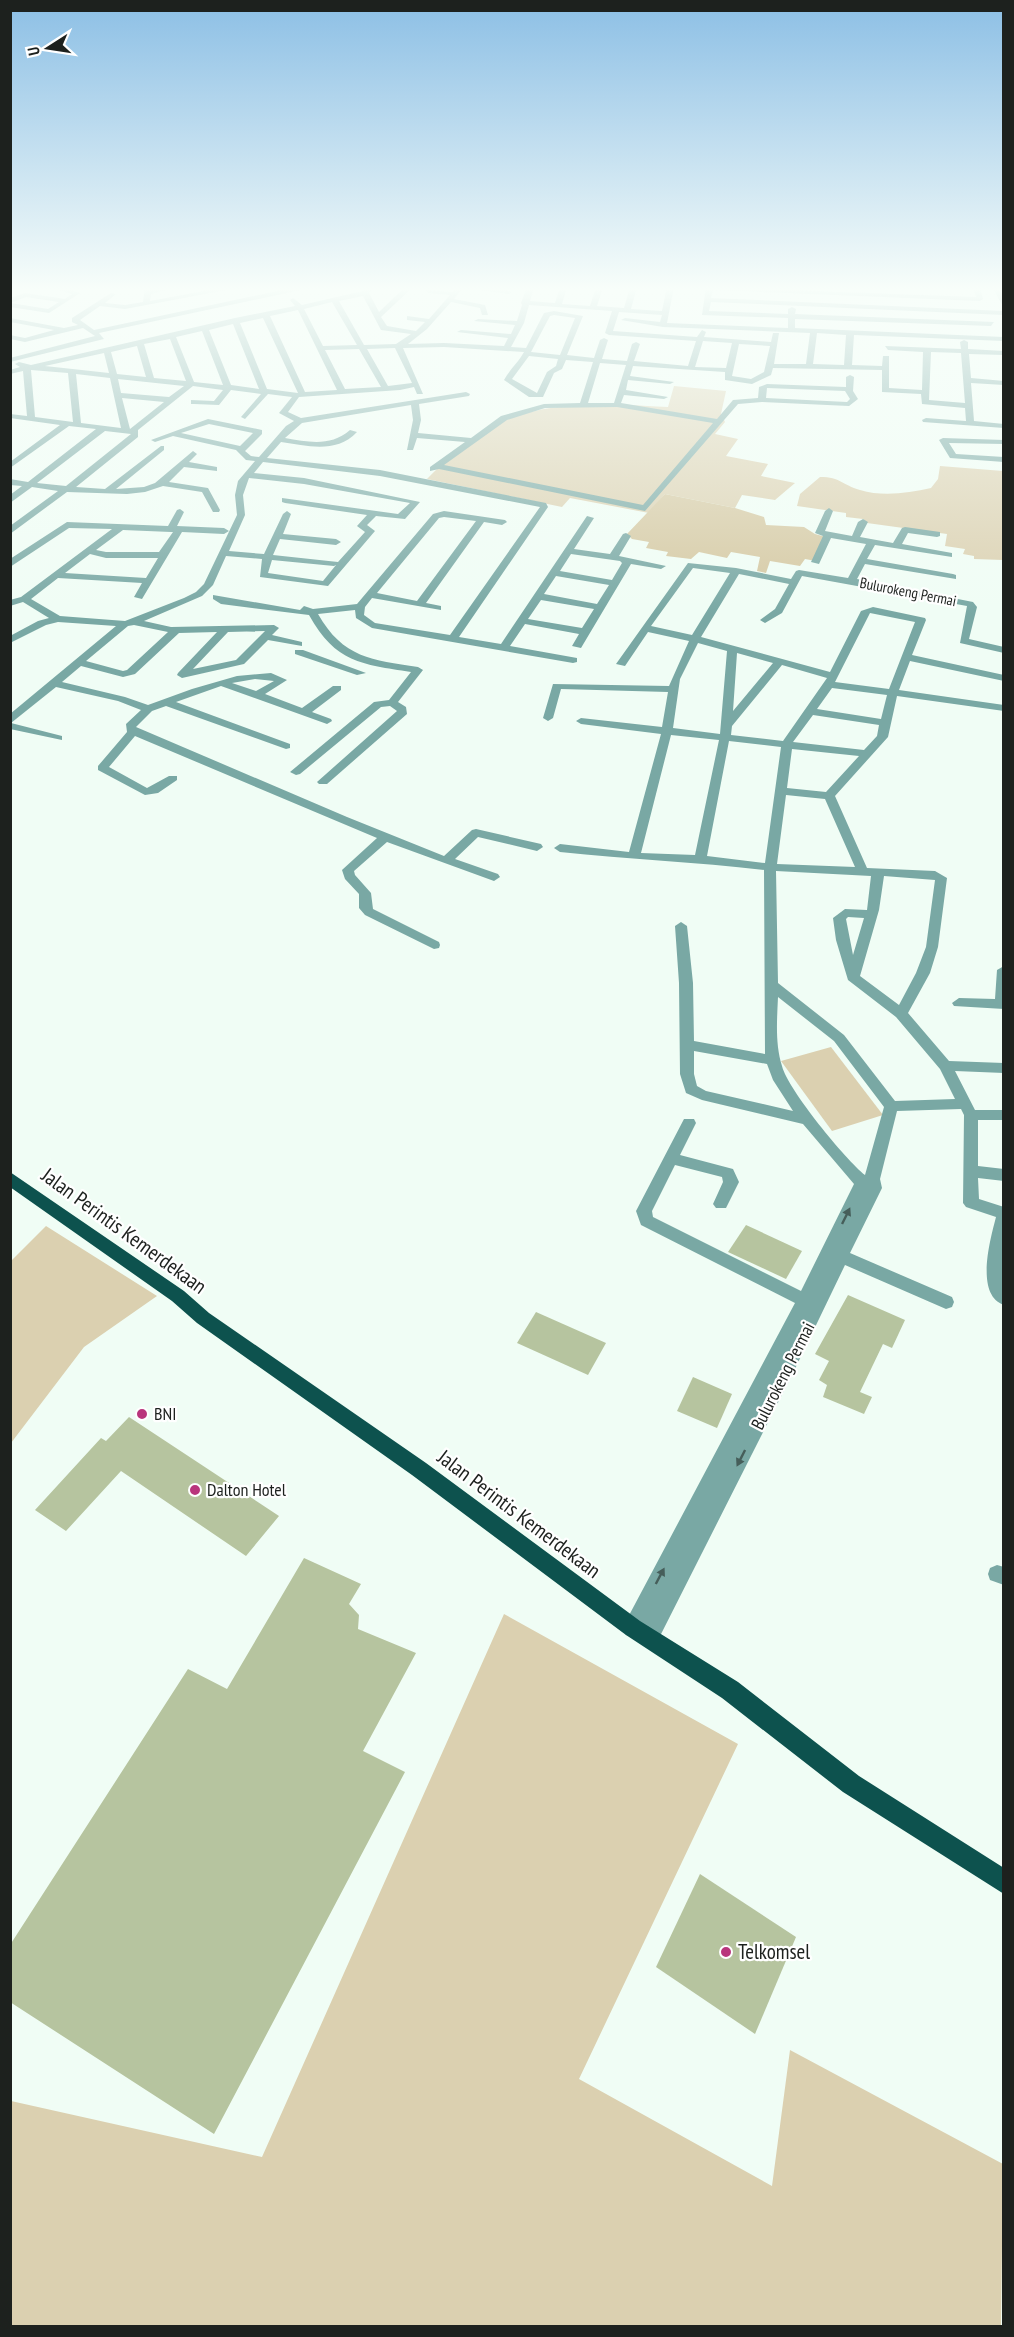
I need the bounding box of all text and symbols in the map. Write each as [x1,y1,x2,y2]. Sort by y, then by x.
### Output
north arrow [18,18,78,78]
text: U [23,45,44,57]
street label: Bulurokeng Permai [858,573,958,610]
street label: Jalan Perintis Kemerdekaan [36,1161,212,1300]
one-way arrow [841,1208,850,1225]
street label: Bulurokeng Permai [746,1318,819,1433]
place label: BNI [154,1402,176,1425]
marker: BNI [135,1407,149,1421]
street label: Jalan Perintis Kemerdekaan [431,1443,606,1584]
one-way arrow [736,1450,746,1467]
place label: Dalton Hotel [207,1478,287,1501]
marker: Dalton Hotel [188,1483,202,1497]
one-way arrow [655,1568,665,1585]
place label: Telkomsel [738,1938,810,1965]
marker: Telkomsel [719,1945,733,1959]

